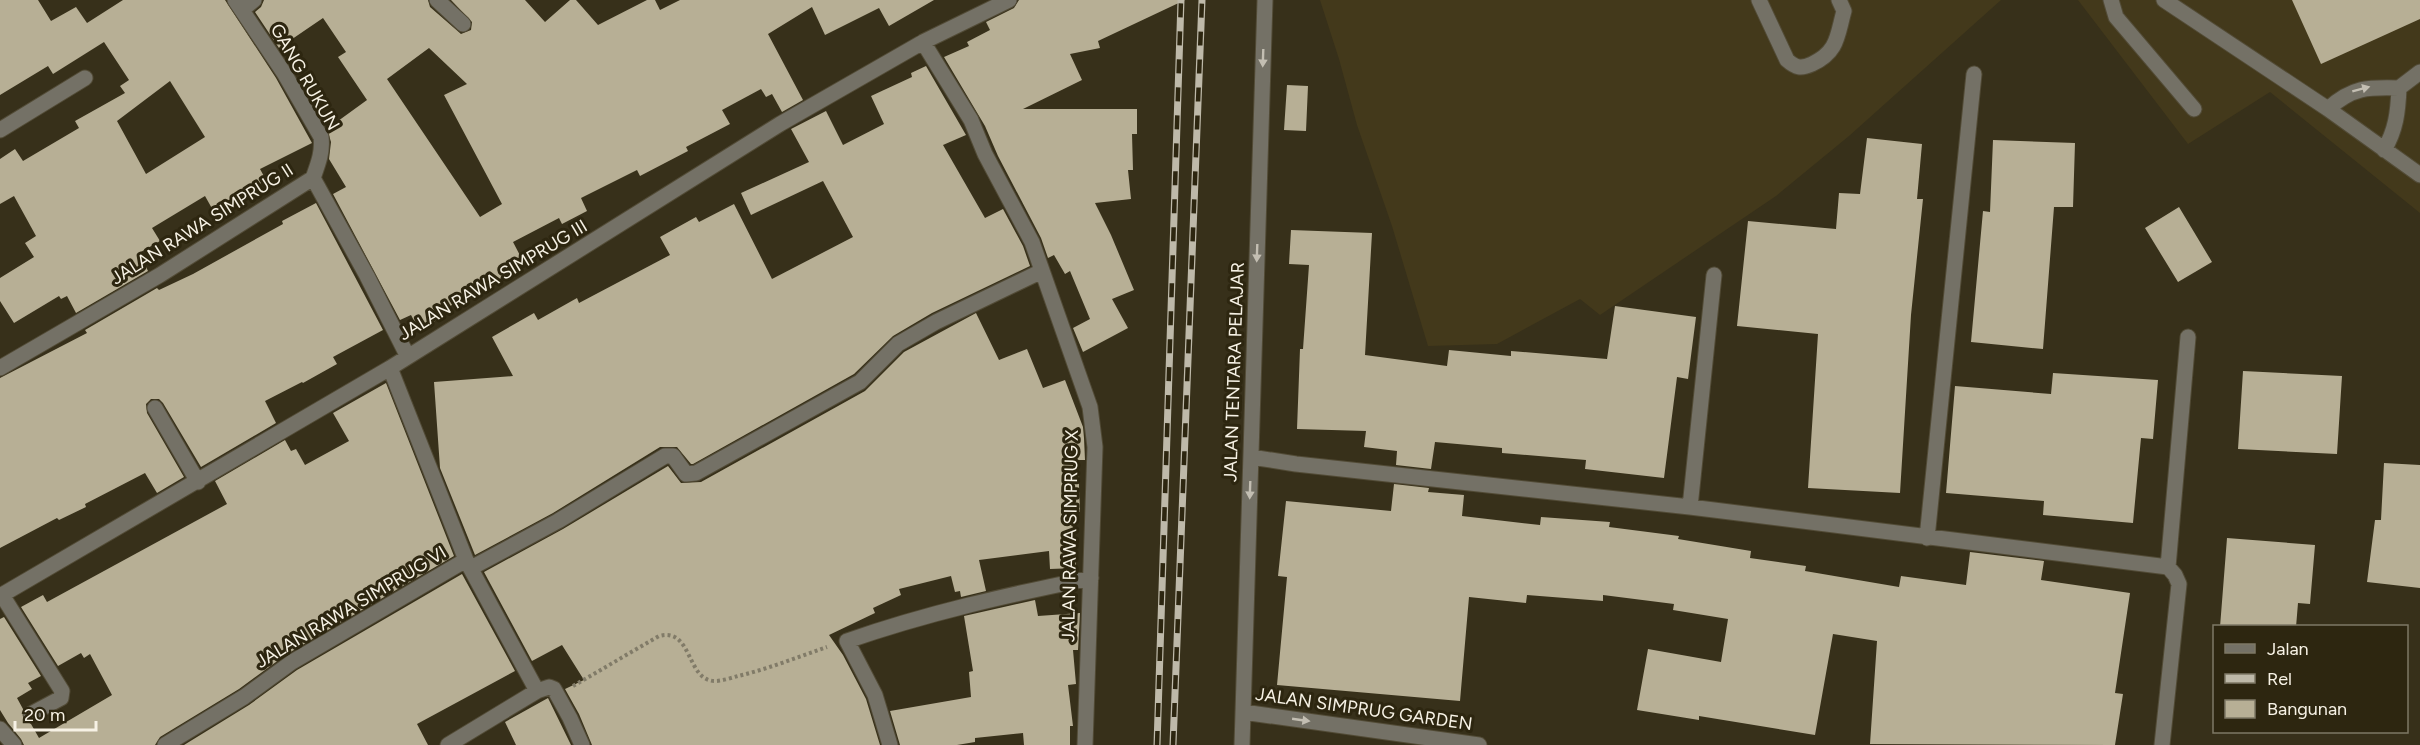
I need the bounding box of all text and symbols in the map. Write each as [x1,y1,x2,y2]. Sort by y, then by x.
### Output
street label: GANG RUKUN [266,20,344,134]
one-way arrow [1258,49,1268,68]
one-way arrow [2352,84,2370,94]
street label: JALAN RAWA SIMPRUG II [107,159,297,289]
street label: JALAN RAWA SIMPRUG III [395,215,591,345]
one-way arrow [1252,244,1262,263]
street label: JALAN TENTARA PELAJAR [1219,262,1249,482]
street label: JALAN RAWA SIMPRUG X [1057,430,1083,642]
one-way arrow [1245,481,1255,500]
street label: JALAN RAWA SIMPRUG VI [252,541,450,673]
legend [2213,625,2408,733]
text: Jalan [2267,638,2309,660]
text: Rel [2267,668,2292,690]
street label: JALAN SIMPRUG GARDEN [1254,683,1474,735]
scale bar [15,694,96,732]
text: Bangunan [2267,698,2347,720]
text: 20 m [24,704,65,726]
one-way arrow [1292,716,1311,725]

